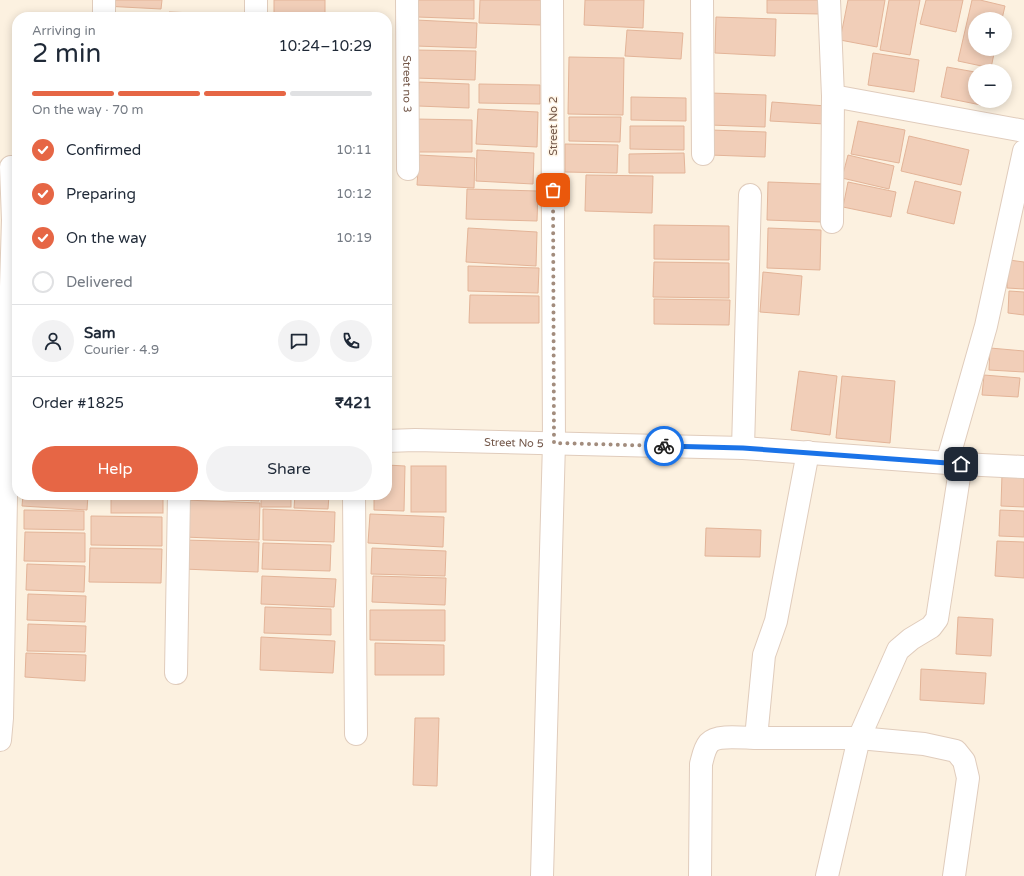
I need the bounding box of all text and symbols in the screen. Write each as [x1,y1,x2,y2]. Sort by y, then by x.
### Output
map controls [968,12,1012,108]
button: + [968,12,1012,56]
text: Arriving in [32,23,96,39]
text: 10:24–10:29 [278,37,372,55]
text: 2 min [32,38,101,69]
street label: Street no 3 [401,55,414,113]
button: − [968,64,1012,108]
street label: Street No 2 [547,96,560,156]
text: On the way · 70 m [32,102,144,118]
icon: check [32,139,54,161]
text: Confirmed [66,141,141,159]
text: 10:11 [336,142,372,158]
pin [536,173,570,207]
icon: bag [542,179,564,201]
icon: check [32,183,54,205]
text: Preparing [66,185,136,203]
text: 10:12 [336,186,372,202]
icon: check [32,227,54,249]
text: On the way [66,229,146,247]
text: 10:19 [336,230,372,246]
text: Delivered [66,273,133,291]
button: person [32,320,74,362]
button: chat [278,320,320,362]
button: phone [330,320,372,362]
text: Sam [84,324,115,342]
text: Courier · 4.9 [84,342,159,358]
text: Order #1825 [32,394,124,412]
text: ₹421 [335,394,372,412]
courier [644,426,684,466]
street label: Street No 5 [484,435,544,450]
icon: bike [653,435,675,457]
button: Help [32,446,198,492]
button: Share [206,446,372,492]
pin [944,447,978,481]
icon: home [950,453,972,475]

